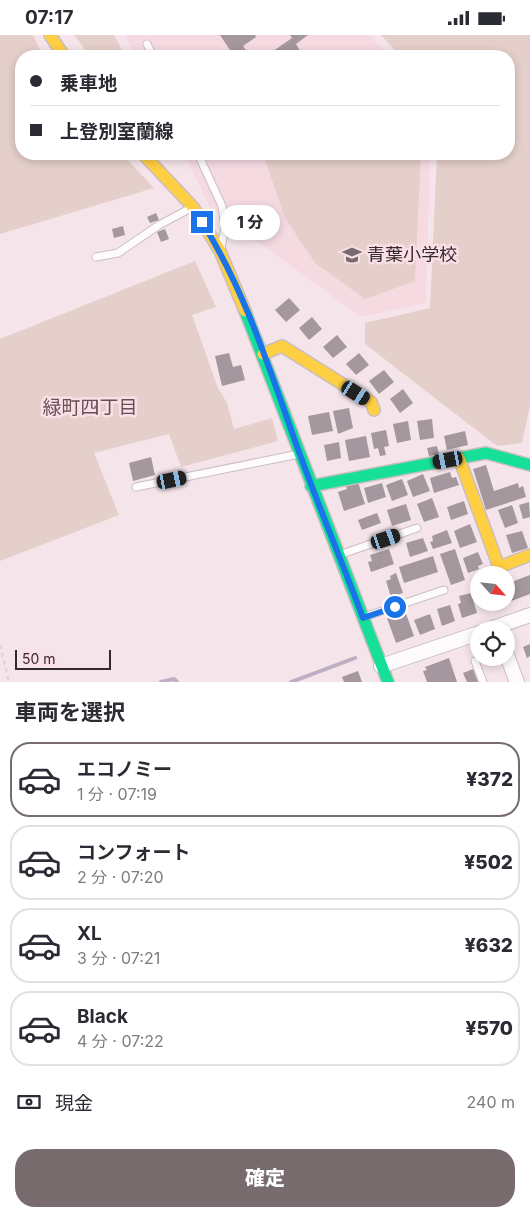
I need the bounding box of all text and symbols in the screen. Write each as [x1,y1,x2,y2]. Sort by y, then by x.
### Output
text: 07:17 [25,6,73,29]
text: 乗車地 [60,72,117,95]
text: 上登別室蘭線 [60,120,174,143]
callout: 1 分 [220,205,280,239]
route end [191,211,213,233]
text: 1 分 [237,212,263,232]
school or university icon: 青葉小学校 [341,244,363,266]
place label: 青葉小学校 [367,244,457,265]
car [339,379,372,407]
district label: 緑町四丁目 [42,396,138,419]
car [431,450,464,470]
car [155,470,188,490]
car [369,527,402,551]
north arrow [470,566,515,611]
map controls [470,566,515,666]
route start [384,596,406,618]
button: locate [470,621,515,666]
scale bar [15,647,111,670]
text: 50 m [22,650,56,667]
text: 車両を選択 [15,699,125,725]
icon: car [17,757,62,802]
text: エコノミー [77,758,172,781]
text: ¥372 [466,768,513,791]
text: 1 分 · 07:19 [77,784,157,804]
icon: car [17,840,62,885]
text: コンフォート [77,841,190,864]
text: ¥502 [464,851,513,874]
text: 2 分 · 07:20 [77,867,164,887]
text: XL [77,922,102,945]
icon: car [17,923,62,968]
text: ¥632 [465,934,513,957]
text: 3 分 · 07:21 [77,948,160,968]
text: Black [77,1005,128,1028]
icon: car [17,1006,62,1051]
text: ¥570 [466,1017,513,1040]
text: 4 分 · 07:22 [77,1031,164,1051]
icon: cash [15,1088,43,1116]
text: 現金 [55,1092,93,1115]
text: 240 m [467,1092,515,1112]
button: 確定 [15,1149,515,1207]

